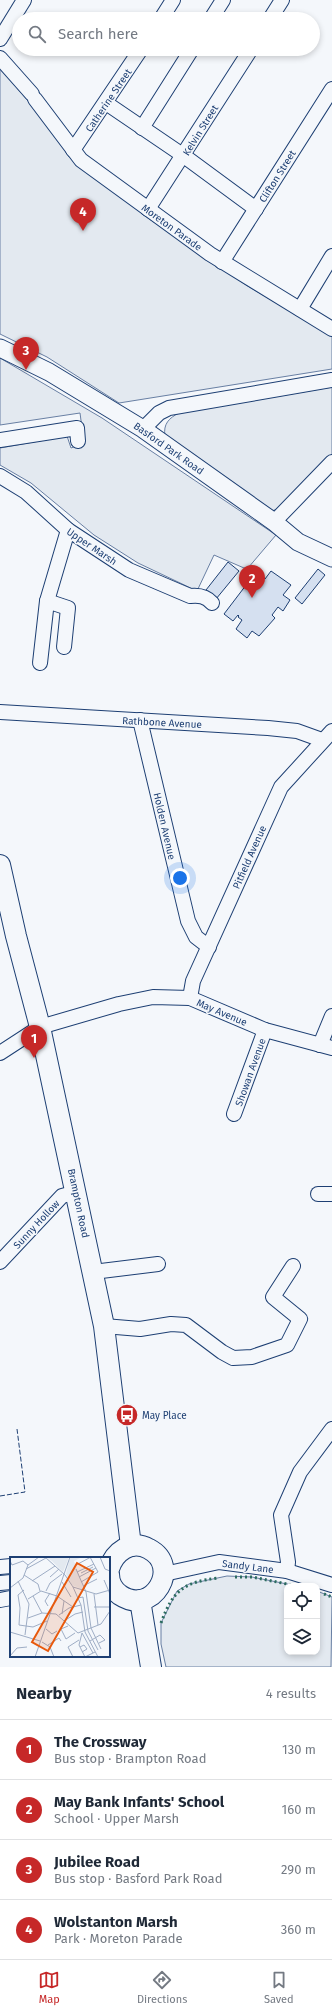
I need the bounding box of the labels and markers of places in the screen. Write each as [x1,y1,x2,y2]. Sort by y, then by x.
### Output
pin: 4 [70,198,96,231]
pin: 3 [13,337,39,370]
pin: 2 [239,565,265,598]
pin: 1 [21,1025,47,1058]
bus stop icon: May Place [114,1402,140,1428]
place label: May Place [142,1410,187,1422]

